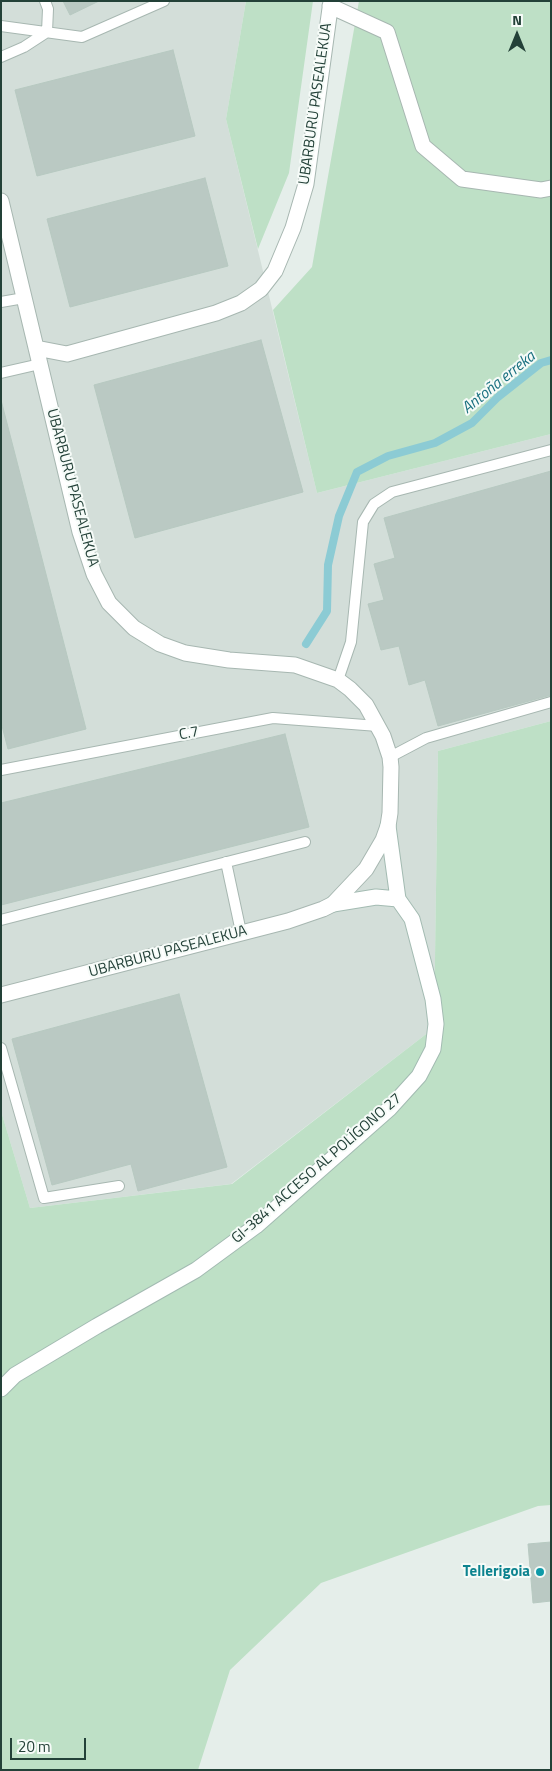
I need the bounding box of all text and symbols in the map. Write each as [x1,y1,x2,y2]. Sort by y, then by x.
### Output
text: N [512,9,522,30]
north arrow [492,10,542,60]
street label: UBARBURU PASEALEKUA [296,22,336,186]
water label: Antoña erreka [458,348,540,418]
street label: UBARBURU PASEALEKUA [42,407,102,569]
street label: C.7 [178,723,200,745]
street label: UBARBURU PASEALEKUA [87,922,249,982]
street label: GI-3841 ACCESO AL POLÍGONO 27 [228,1090,406,1248]
place label: Tellerigoia [463,1563,530,1581]
marker: Tellerigoia [534,1566,546,1578]
scale bar [12,1728,89,1760]
text: 20 m [18,1735,51,1758]

